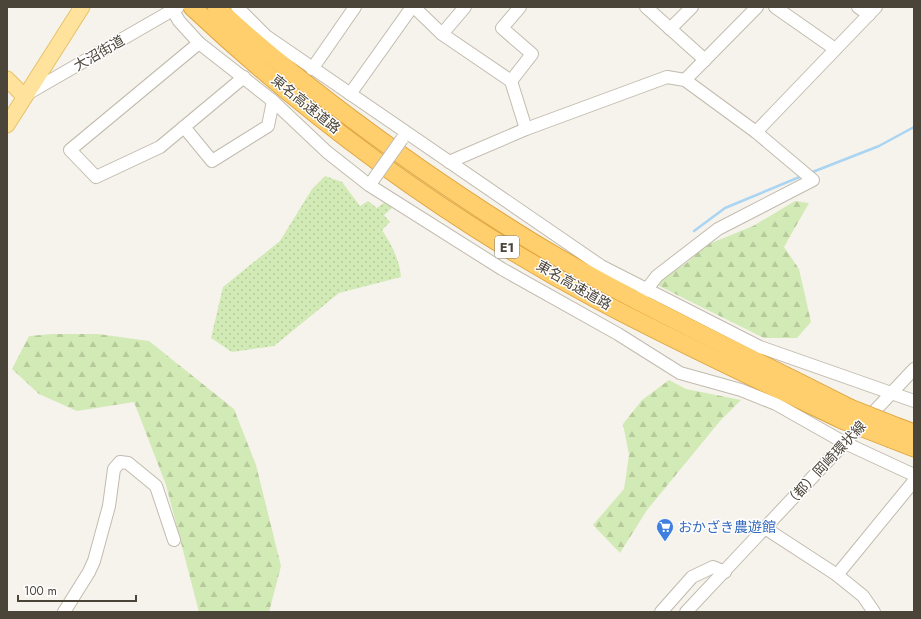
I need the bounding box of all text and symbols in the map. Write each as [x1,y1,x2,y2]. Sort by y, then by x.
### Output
street label: 大沼街道 [70,30,128,76]
street label: 東名高速道路 [267,70,345,138]
road number: E1 [495,236,519,258]
street label: 東名高速道路 [533,255,615,315]
street label: （都）岡崎環状線 [779,416,871,512]
supermarket icon: おかざき農遊館 [655,517,675,542]
place label: おかざき農遊館 [678,517,776,537]
scale bar [18,577,136,603]
text: 100 m [24,582,57,600]

